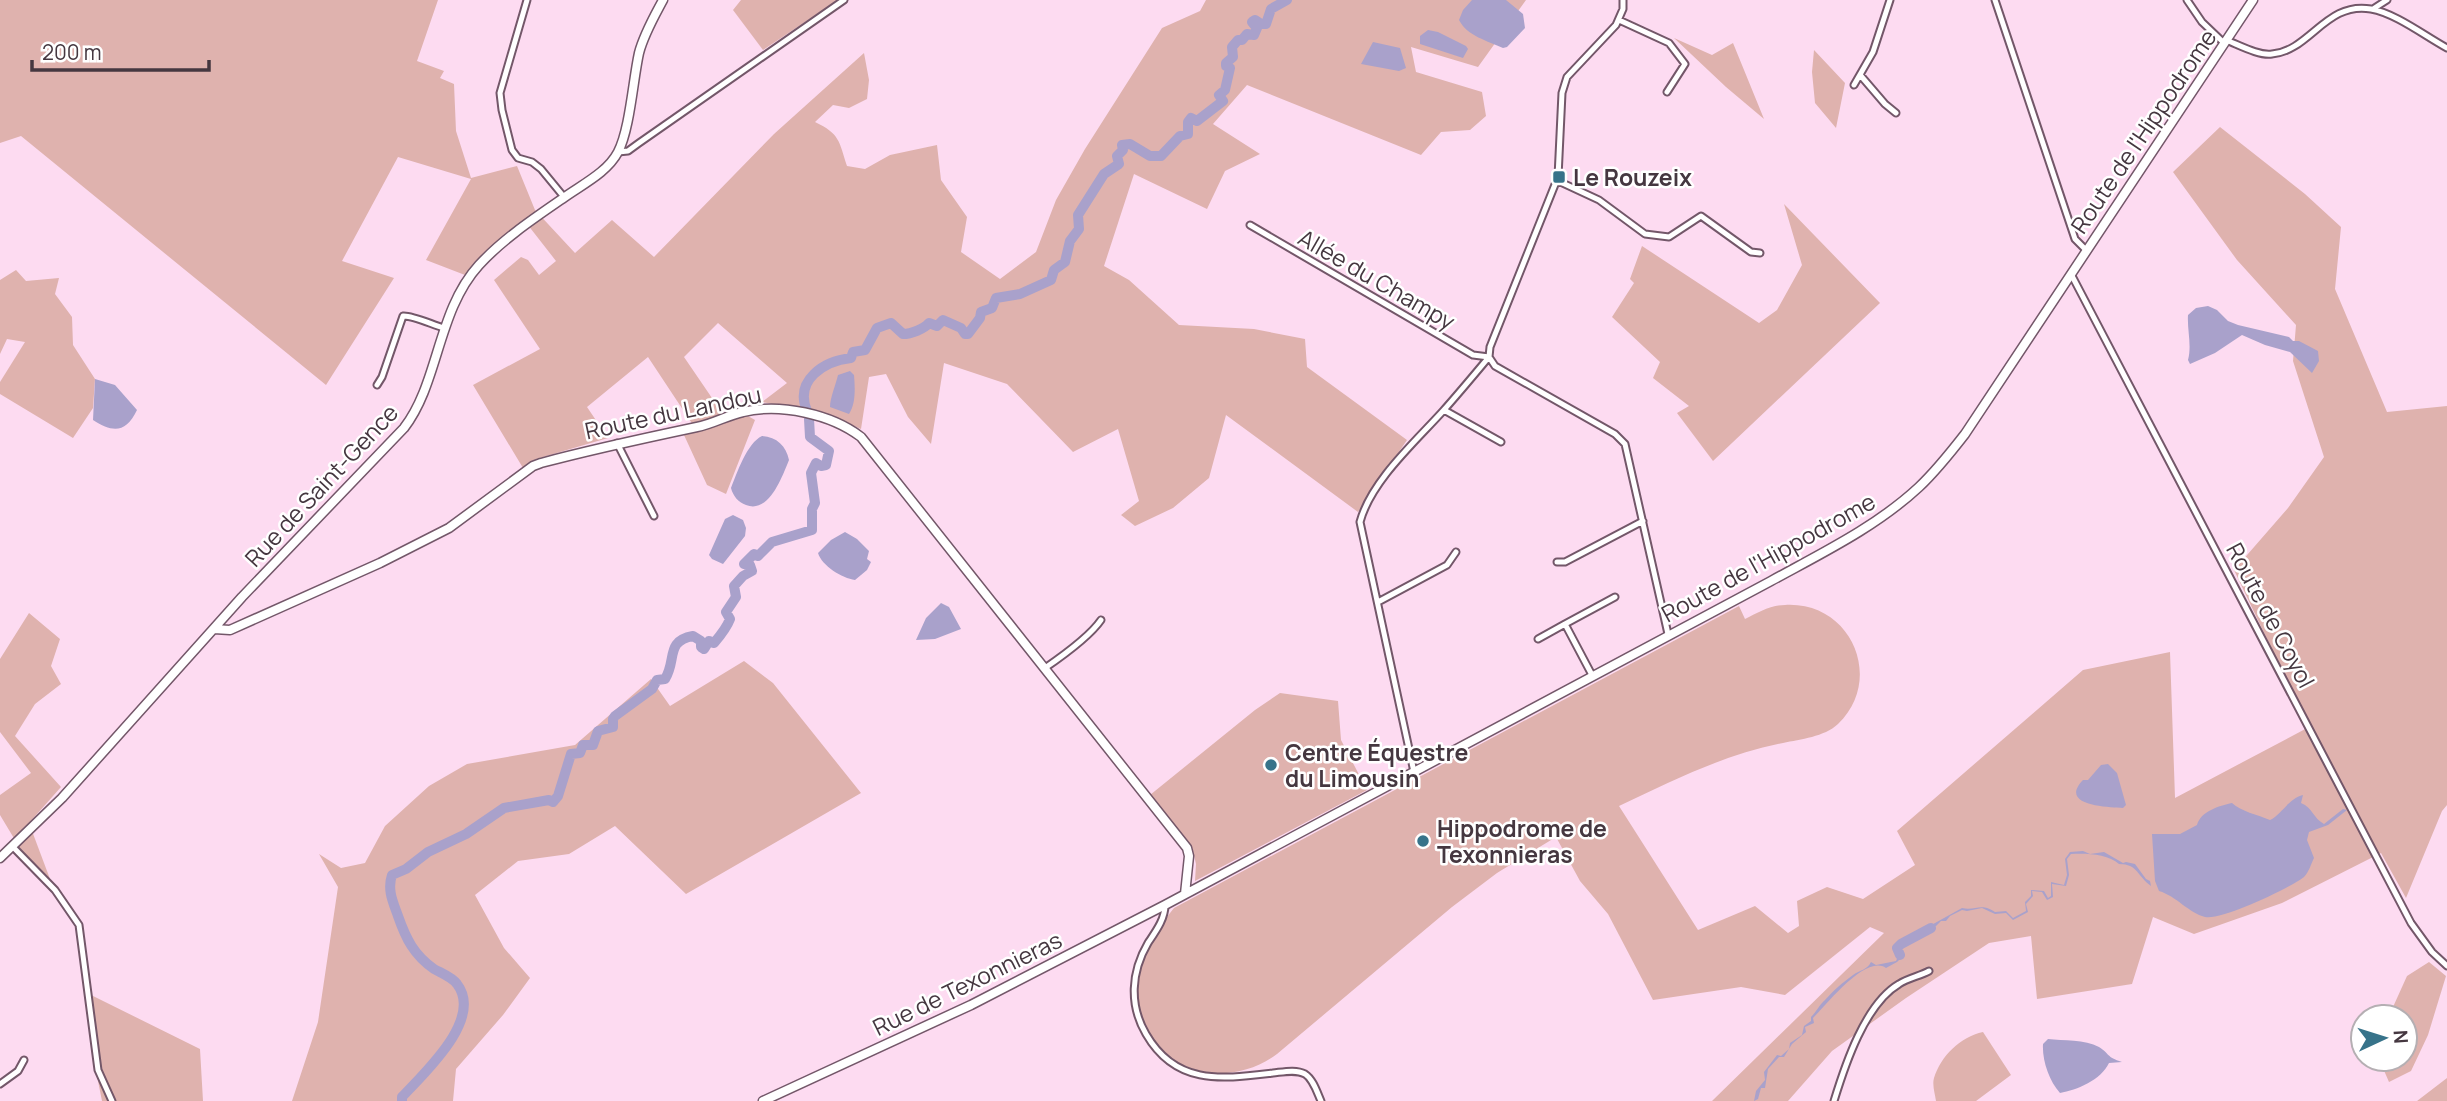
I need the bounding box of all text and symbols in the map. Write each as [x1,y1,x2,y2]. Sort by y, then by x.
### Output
street label: Route de l'Hippodrome [2063,23,2223,239]
scale bar [32,28,208,72]
text: 200 m [42,38,102,66]
place label: Le Rouzeix [1573,161,1692,193]
marker: Le Rouzeix [1551,169,1567,185]
street label: Allée du Champy [1293,221,1461,337]
street label: Route du Landou [582,378,764,446]
street label: Rue de Saint-Gence [237,397,405,573]
street label: Route de l'Hippodrome [1655,485,1881,629]
street label: Route de Coyol [2219,537,2323,693]
place label: Centre Équestre du Limousin [1285,736,1468,794]
marker: Centre Équestre du Limousin [1263,757,1279,773]
place label: Hippodrome de Texonnieras [1437,812,1607,870]
marker: Hippodrome de Texonnieras [1415,833,1431,849]
street label: Rue de Texonnieras [867,923,1067,1043]
north arrow [2349,1003,2419,1073]
text: N [2388,1029,2414,1045]

